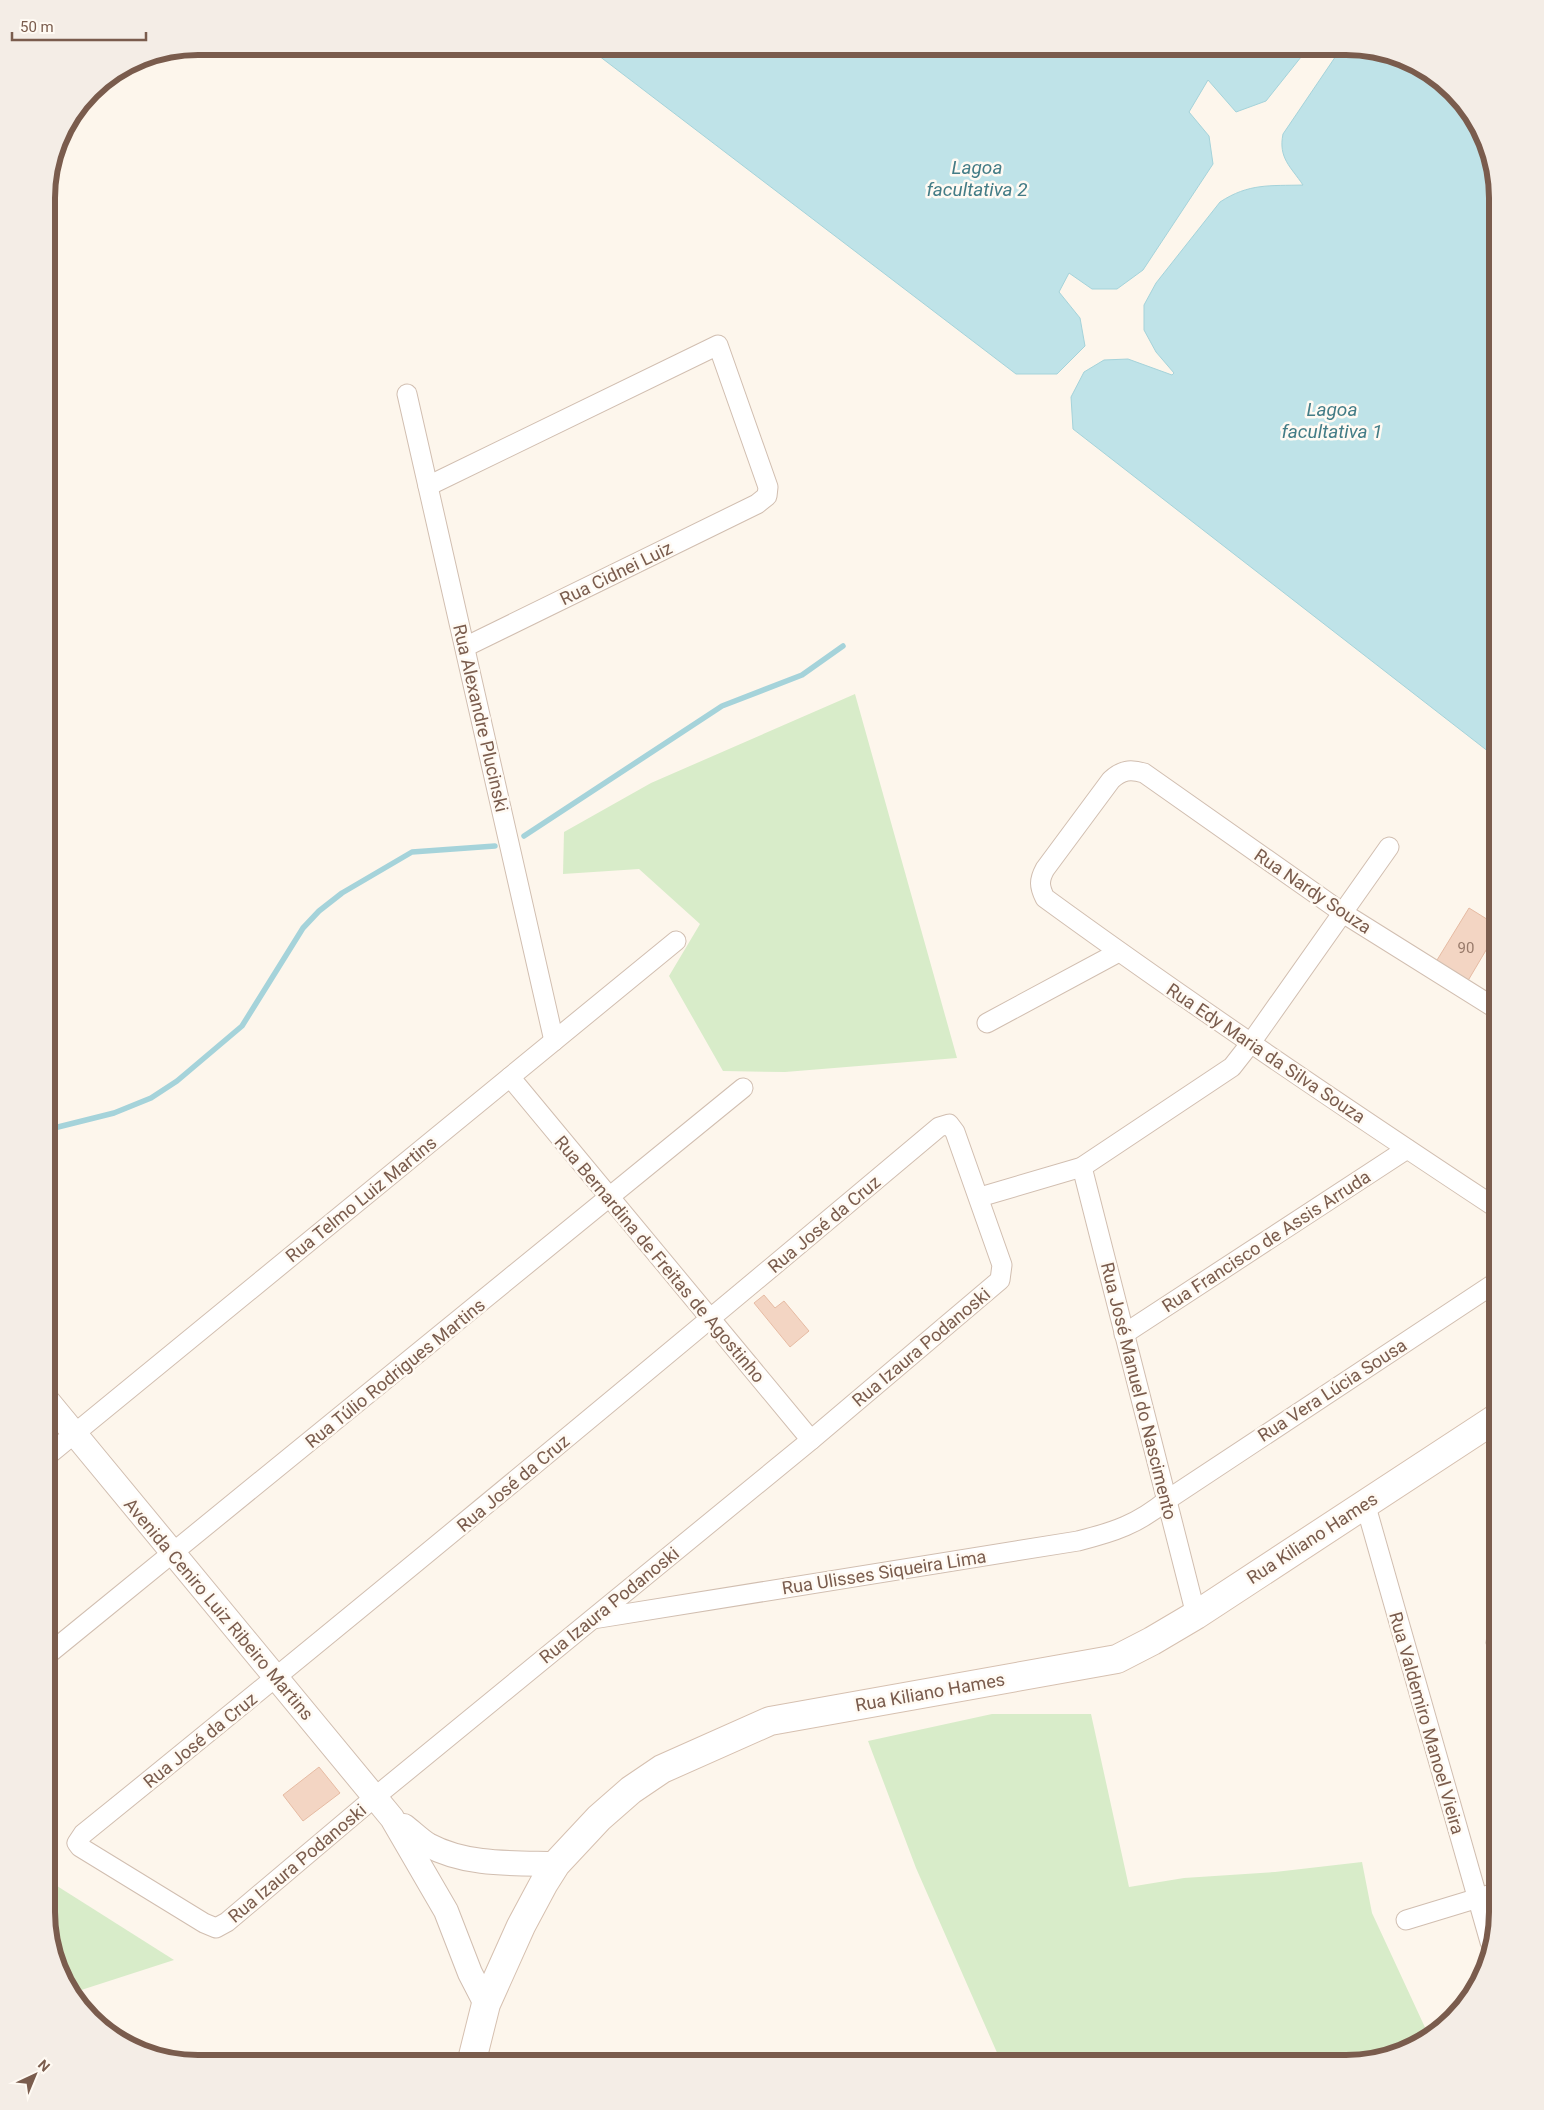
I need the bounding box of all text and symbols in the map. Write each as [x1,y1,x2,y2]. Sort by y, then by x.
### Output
scale bar [12,10,146,42]
text: 50 m [20,18,54,36]
water label: Lagoa facultativa 2 [926,156,1028,201]
water label: Lagoa facultativa 1 [1281,398,1383,443]
street label: Rua Cidnei Luiz [556,537,676,609]
street label: Rua Alexandre Plucinski [449,622,513,814]
street label: Rua Nardy Souza [1251,844,1375,938]
house number: 90 [1458,939,1474,957]
street label: Rua Edy Maria da Silva Souza [1163,979,1369,1127]
street label: Rua Bernardina de Freitas de Agostinho [551,1131,769,1387]
street label: Rua Telmo Luiz Martins [281,1132,441,1266]
street label: Rua Francisco de Assis Arruda [1158,1166,1374,1316]
street label: Rua José da Cruz [764,1171,884,1277]
street label: Rua José Manuel do Nascimento [1097,1260,1181,1522]
street label: Rua Izaura Podanoski [848,1283,994,1411]
street label: Rua Túlio Rodrigues Martins [301,1294,489,1452]
street label: Rua Vera Lúcia Sousa [1254,1334,1410,1446]
street label: Rua José da Cruz [453,1430,573,1536]
street label: Rua Kiliano Hames [1243,1488,1381,1588]
street label: Avenida Ceniro Luiz Ribeiro Martins [120,1494,318,1724]
street label: Rua Izaura Podanoski [535,1542,683,1668]
street label: Rua Ulisses Siqueira Lima [780,1545,988,1599]
street label: Rua Valdemiro Manoel Vieira [1385,1609,1469,1837]
street label: Rua Kiliano Hames [854,1669,1006,1715]
street label: Rua José da Cruz [139,1688,261,1792]
street label: Rua Izaura Podanoski [224,1799,370,1927]
north arrow [10,2050,60,2100]
text: N [35,2056,53,2075]

